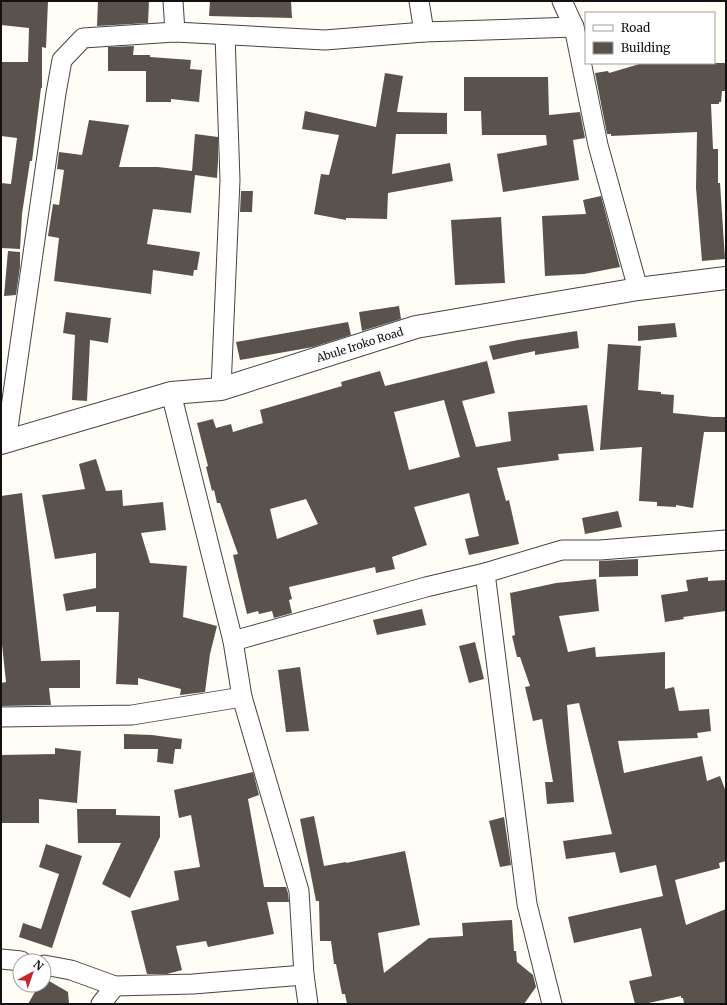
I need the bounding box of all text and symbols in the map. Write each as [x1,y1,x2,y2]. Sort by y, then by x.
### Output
legend [585,12,715,64]
text: Road [621,20,650,35]
text: Building [621,40,671,55]
street label: Abule Iroko Road [314,324,405,366]
north arrow [12,953,52,993]
text: N [31,957,46,974]

